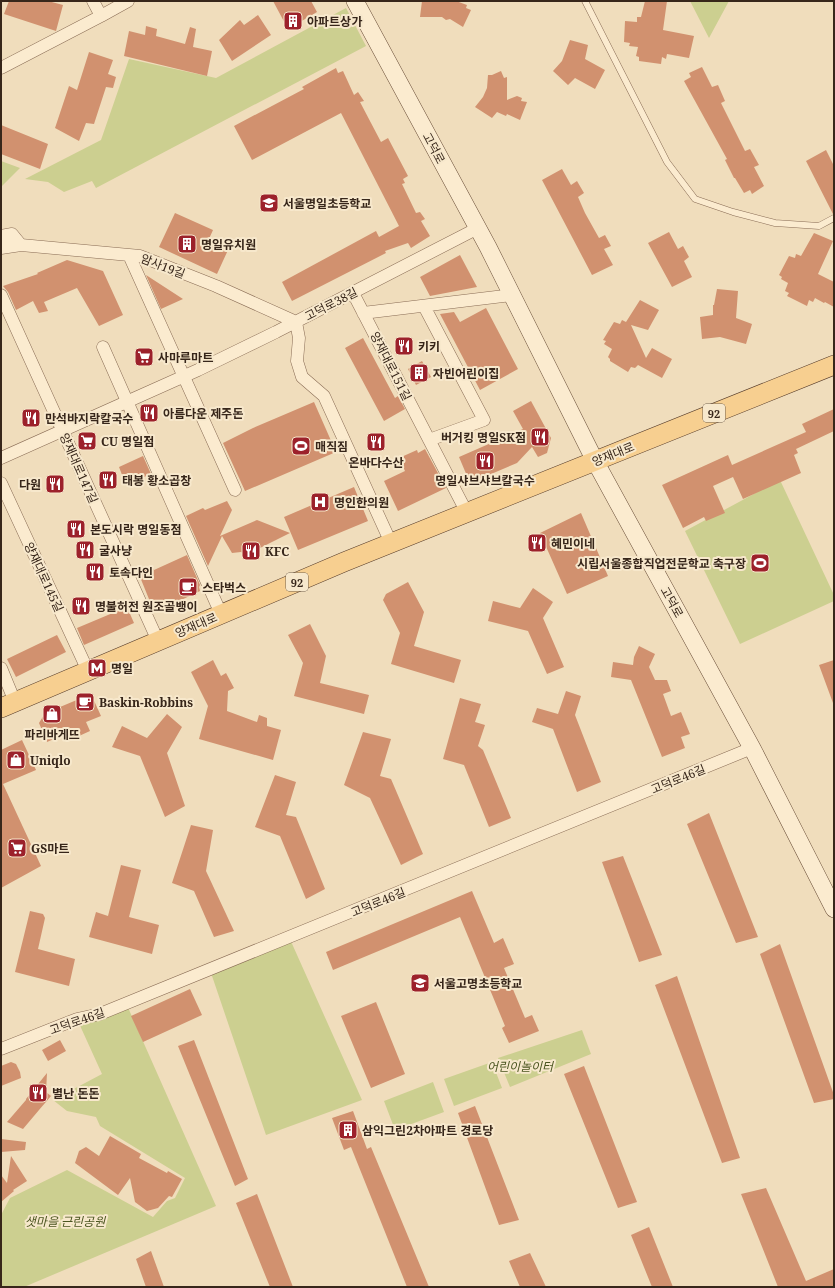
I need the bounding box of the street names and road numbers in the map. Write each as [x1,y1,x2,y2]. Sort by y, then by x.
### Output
street label: 고덕로 [419,129,449,167]
street label: 암사19길 [138,250,188,282]
street label: 고덕로38길 [301,283,361,325]
street label: 양재대로151길 [366,329,416,403]
road number: 92 [703,404,725,422]
street label: 양재대로147길 [56,430,102,506]
street label: 양재대로 [589,438,637,470]
street label: 양재대로145길 [20,539,68,615]
road number: 92 [286,573,308,591]
street label: 고덕로 [657,583,687,621]
street label: 양재대로 [172,609,220,641]
street label: 고덕로46길 [648,760,708,798]
street label: 고덕로46길 [348,883,408,921]
street label: 고덕로46길 [47,1004,107,1038]

